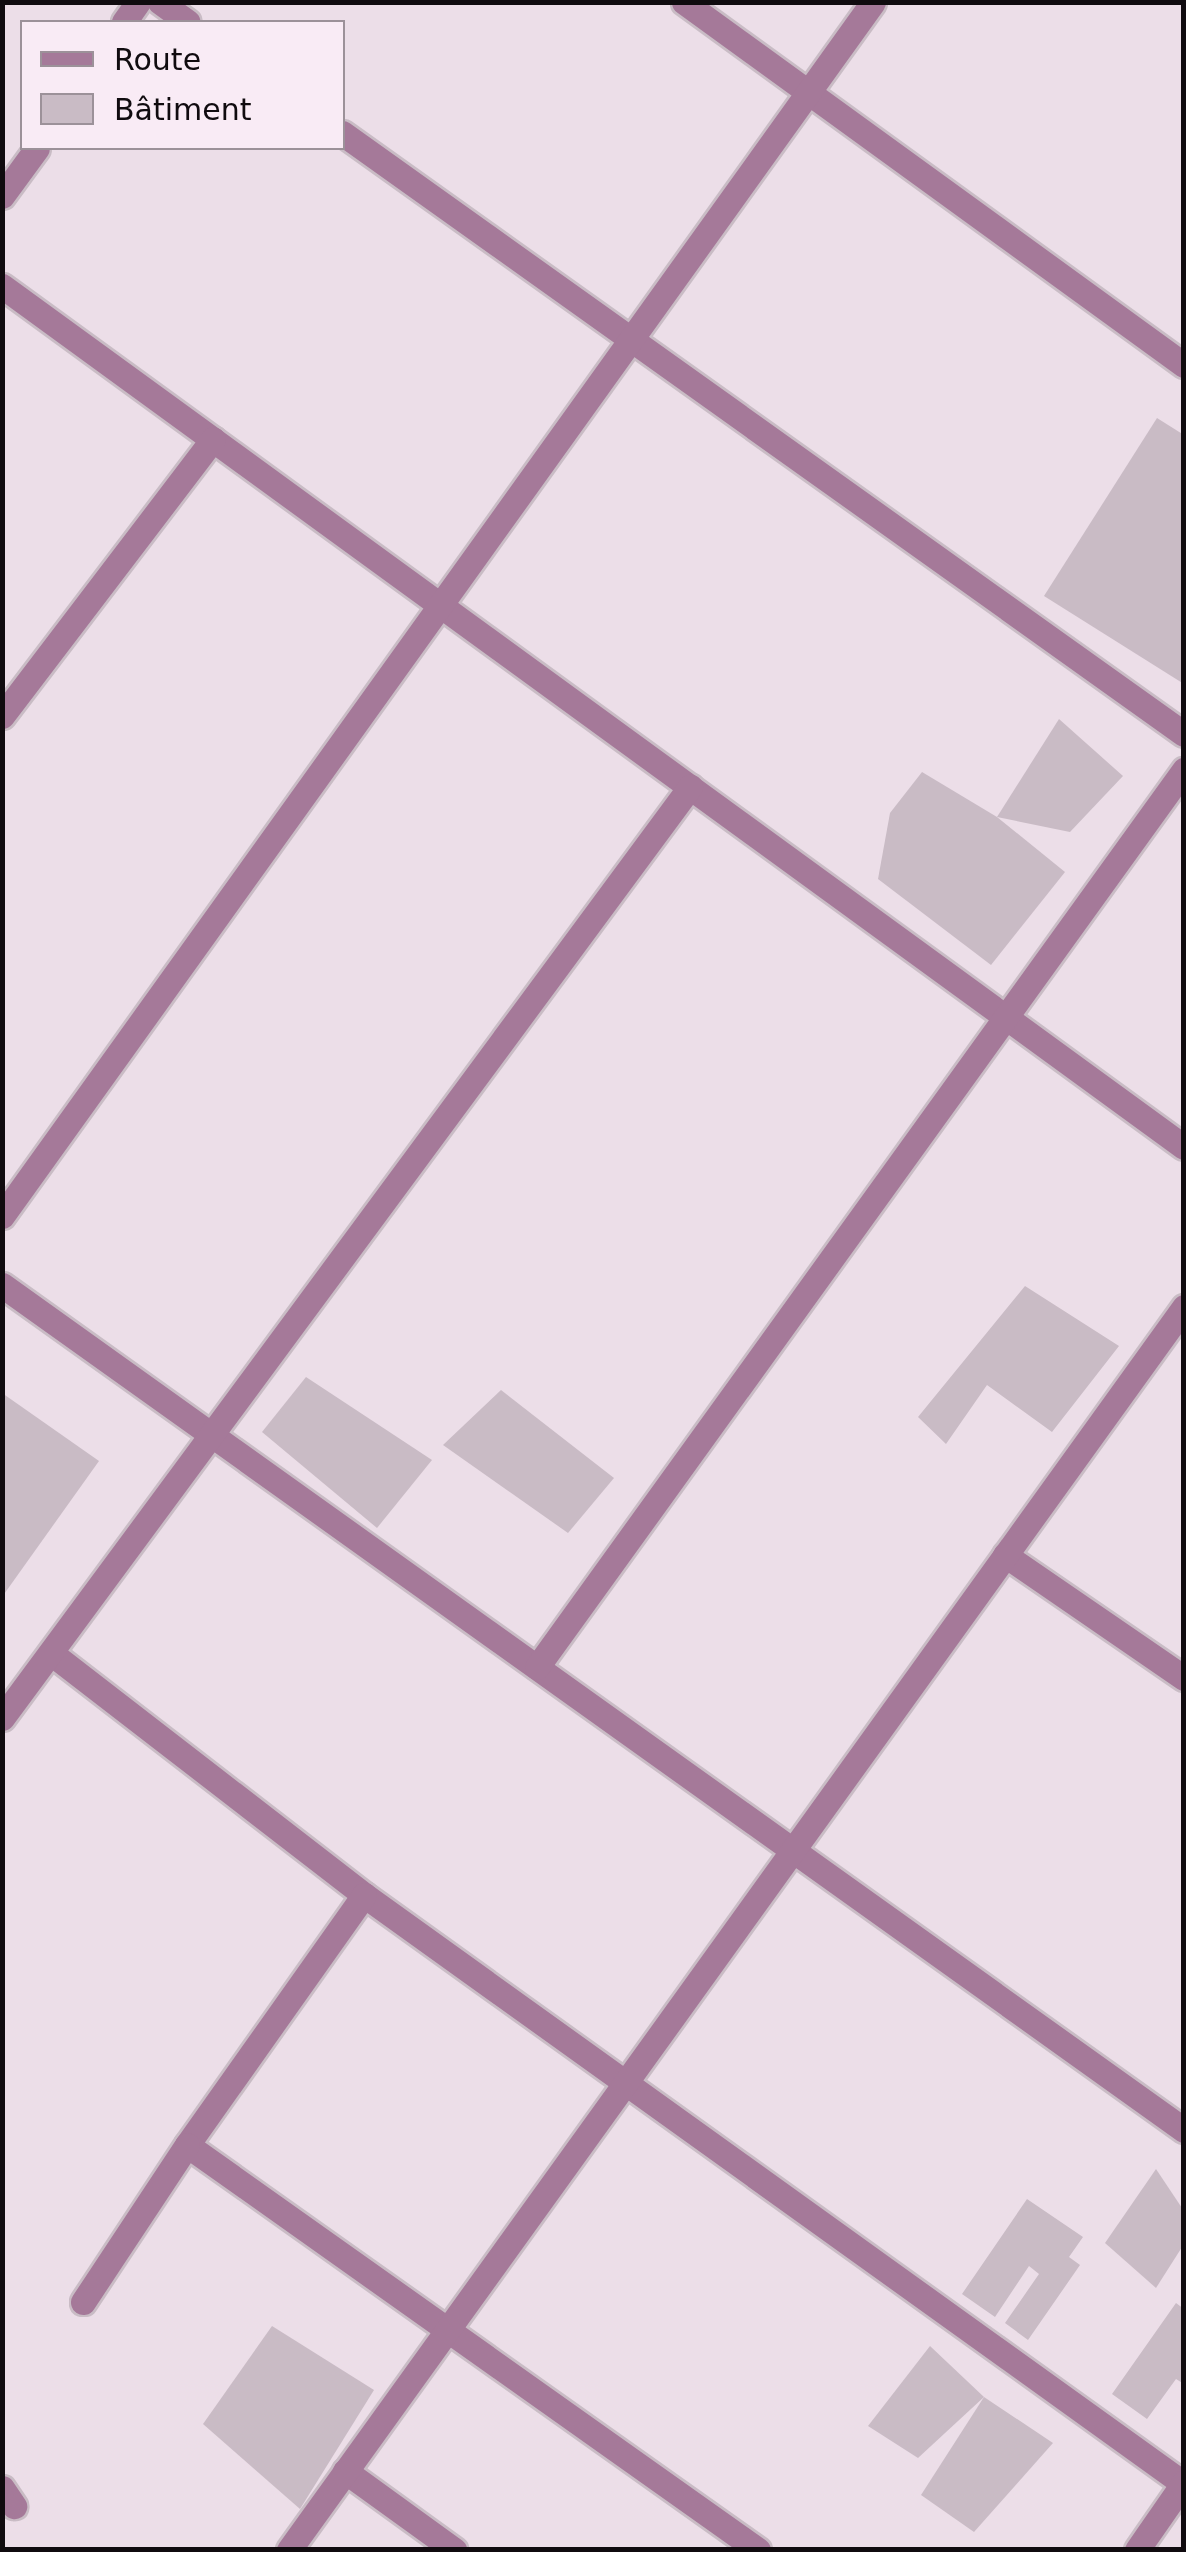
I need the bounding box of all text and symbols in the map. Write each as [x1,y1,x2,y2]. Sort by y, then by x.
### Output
legend [20,20,345,150]
text: Route [114,42,201,77]
text: Bâtiment [114,92,252,127]

